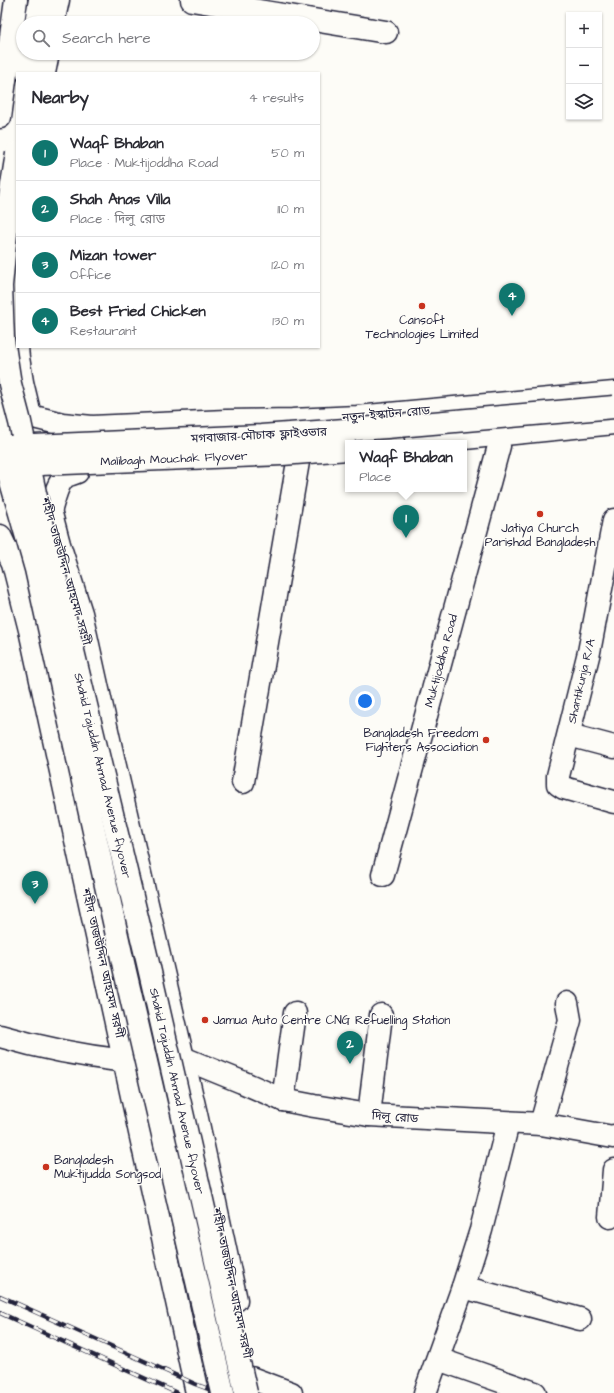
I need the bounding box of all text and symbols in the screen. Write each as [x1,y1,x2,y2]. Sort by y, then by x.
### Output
map controls [566,12,602,120]
button: + [566,12,602,48]
search box [16,16,320,60]
icon: search [30,27,52,49]
text: Search here [62,28,151,49]
button: − [566,48,602,84]
button: layers [566,84,602,120]
text: Nearby [32,86,89,110]
text: 4 results [249,89,304,107]
text: Waqf Bhaban [70,133,164,154]
text: 1 [44,144,46,162]
text: 50 m [271,144,304,162]
text: Place · Muktijoddha Road [70,154,218,172]
text: Shah Anas Villa [70,189,170,210]
text: 2 [41,200,49,218]
text: 110 m [277,200,304,218]
text: Place · দিলু রোড [70,210,165,228]
text: Mizan tower [70,245,156,266]
text: 3 [42,256,48,274]
text: 120 m [271,256,304,274]
text: Office [70,266,111,284]
pin: 4 [499,283,525,316]
text: Best Fried Chicken [70,301,206,322]
marker: Cansoft Technologies Limited [417,301,427,311]
text: 4 [41,312,49,330]
text: 130 m [272,312,304,330]
place label: Cansoft Technologies Limited [366,312,479,344]
text: Restaurant [70,322,137,340]
street label: নতুন ইস্কাটন রোড [340,402,431,427]
street label: মগবাজার-মৌচাক ফ্লাইওভার [190,423,328,448]
popup [345,440,467,492]
street label: Malibagh Mouchak Flyover [100,447,248,471]
text: Waqf Bhaban [359,447,453,468]
text: Place [359,468,391,486]
street label: শহীদ তাজউদ্দিন আহমেদ সরণী [36,494,95,648]
pin: 1 [393,505,419,538]
marker: Jatiya Church Parishad Bangladesh [535,509,545,519]
place label: Jatiya Church Parishad Bangladesh [485,520,595,552]
street label: Muktijoddha Road [421,612,462,709]
street label: Shantikunja R/A [563,637,600,725]
street label: Shahid Tajuddin Ahmad Avenue flyover [70,671,135,881]
your location [355,691,375,711]
place label: Bangladesh Freedom Fighters Association [364,725,479,757]
marker: Bangladesh Freedom Fighters Association [481,735,491,745]
pin: 3 [22,871,48,904]
street label: শহীদ তাজউদ্দিন আহমেদ সরণী [77,885,128,1041]
street label: Shahid Tajuddin Ahmad Avenue flyover [145,986,208,1196]
place label: Jamua Auto Centre CNG Refuelling Station [213,1012,450,1030]
marker: Jamua Auto Centre CNG Refuelling Station [200,1015,210,1025]
pin: 2 [337,1031,363,1064]
street label: দিলু রোড [370,1107,419,1128]
place label: Bangladesh Muktijudda Songsod [54,1152,161,1184]
marker: Bangladesh Muktijudda Songsod [41,1162,51,1172]
street label: শহীদ তাজউদ্দিন আহমেদ সরণী [207,1205,256,1361]

